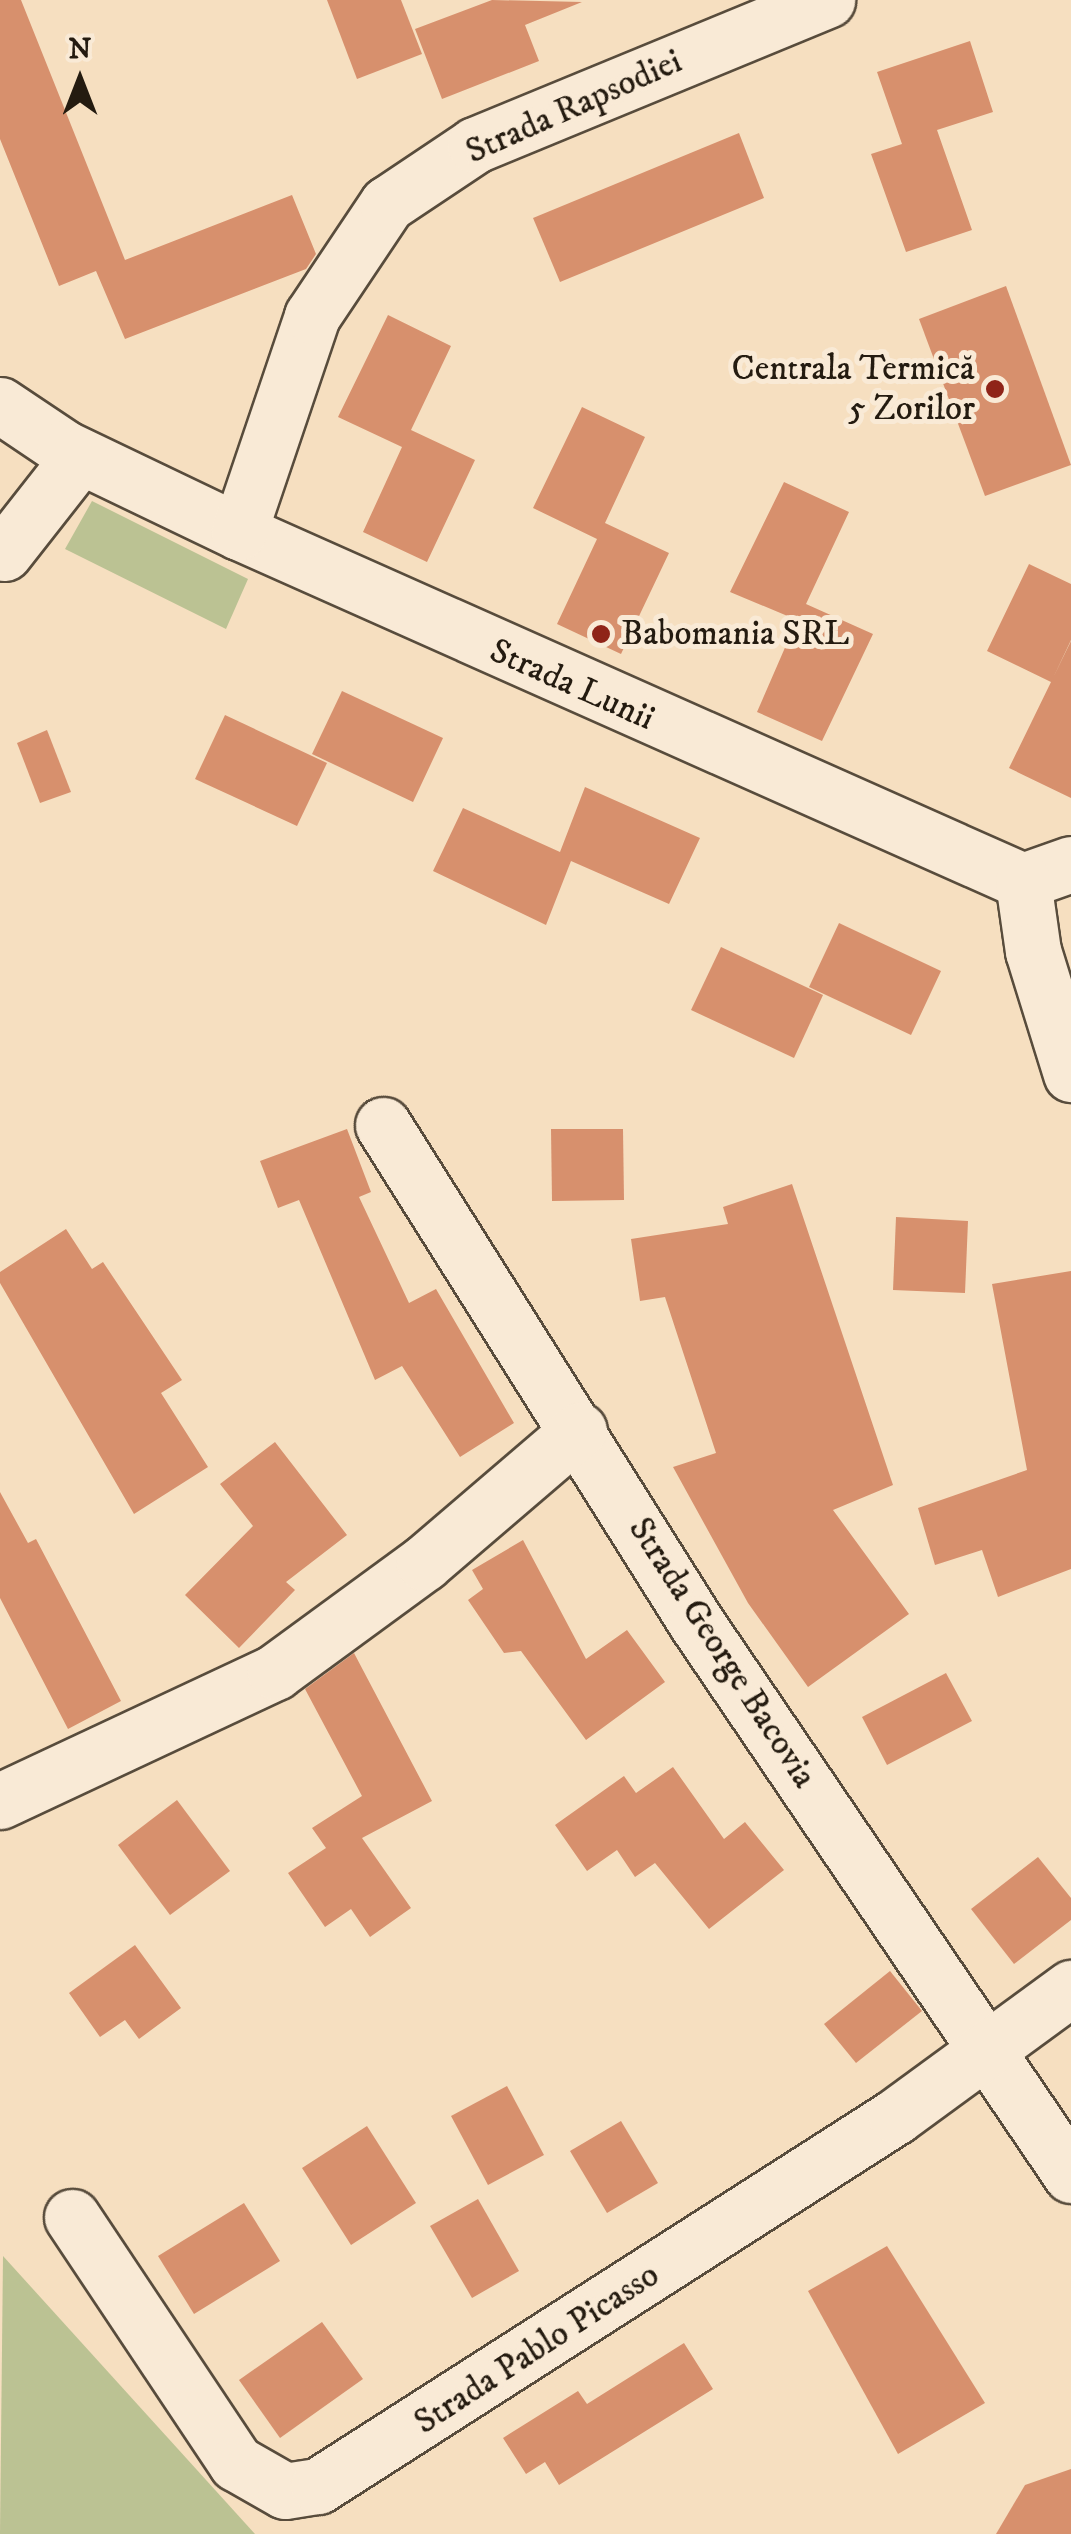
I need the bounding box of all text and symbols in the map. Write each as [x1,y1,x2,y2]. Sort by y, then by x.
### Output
north arrow [30,30,130,130]
text: N [69,32,91,67]
street label: Strada Rapsodiei [460,41,688,173]
place label: Centrala Termică 5 Zorilor [731,348,975,430]
marker: Centrala Termică 5 Zorilor [984,378,1006,400]
place label: Babomania SRL [621,613,849,655]
marker: Babomania SRL [590,623,612,645]
street label: Strada Lunii [483,630,661,740]
street label: Strada George Bacovia [619,1510,825,1796]
street label: Strada Pablo Picasso [407,2254,667,2444]

